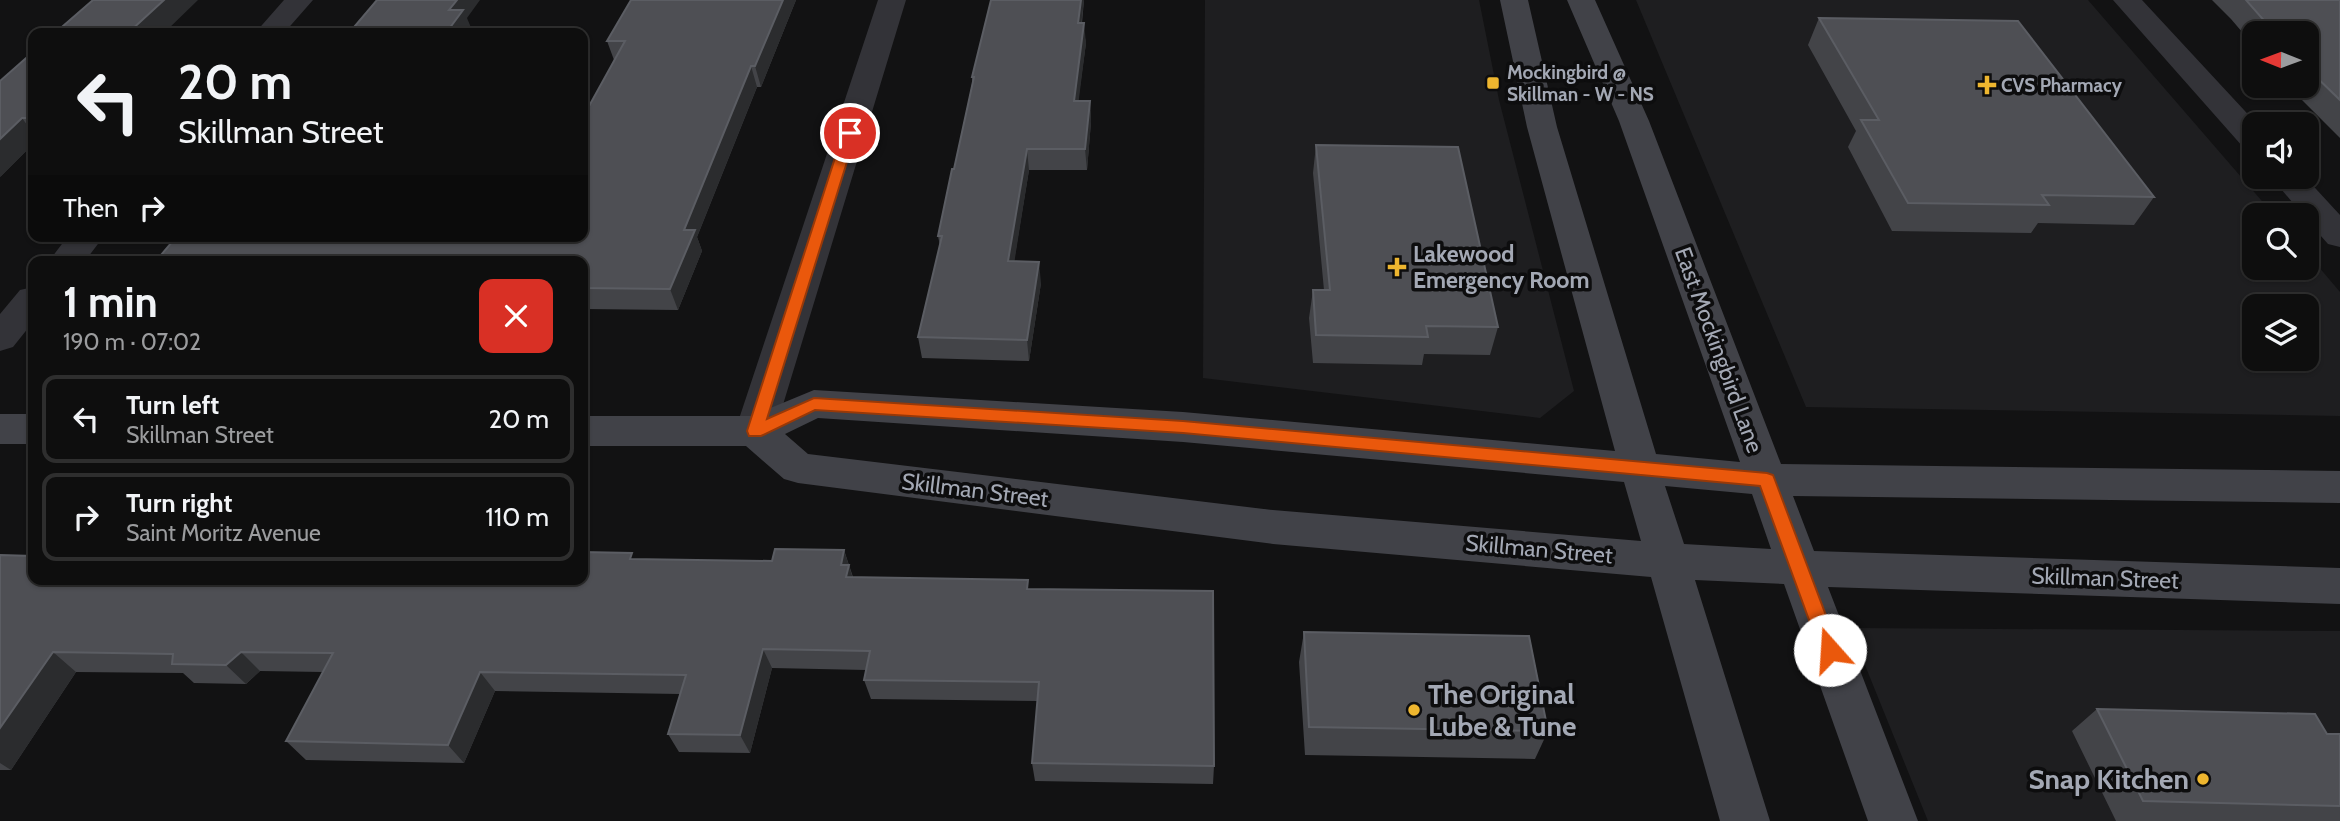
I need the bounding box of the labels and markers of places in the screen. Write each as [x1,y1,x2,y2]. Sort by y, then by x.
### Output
place label: Mockingbird @ Skillman - W - NS [1507,61,1654,106]
place label: CVS Pharmacy [2001,74,2123,97]
marker: Mockingbird @ Skillman - W - NS [1485,75,1501,91]
marker: CVS Pharmacy [1979,77,1995,93]
pin [820,103,880,163]
place label: Lakewood Emergency Room [1413,240,1589,294]
marker: Lakewood Emergency Room [1387,257,1407,277]
place label: The Original Lube & Tune [1428,677,1576,743]
marker: The Original Lube & Tune [1406,702,1422,718]
place label: Snap Kitchen [2028,762,2189,796]
marker: Snap Kitchen [2195,771,2211,787]

